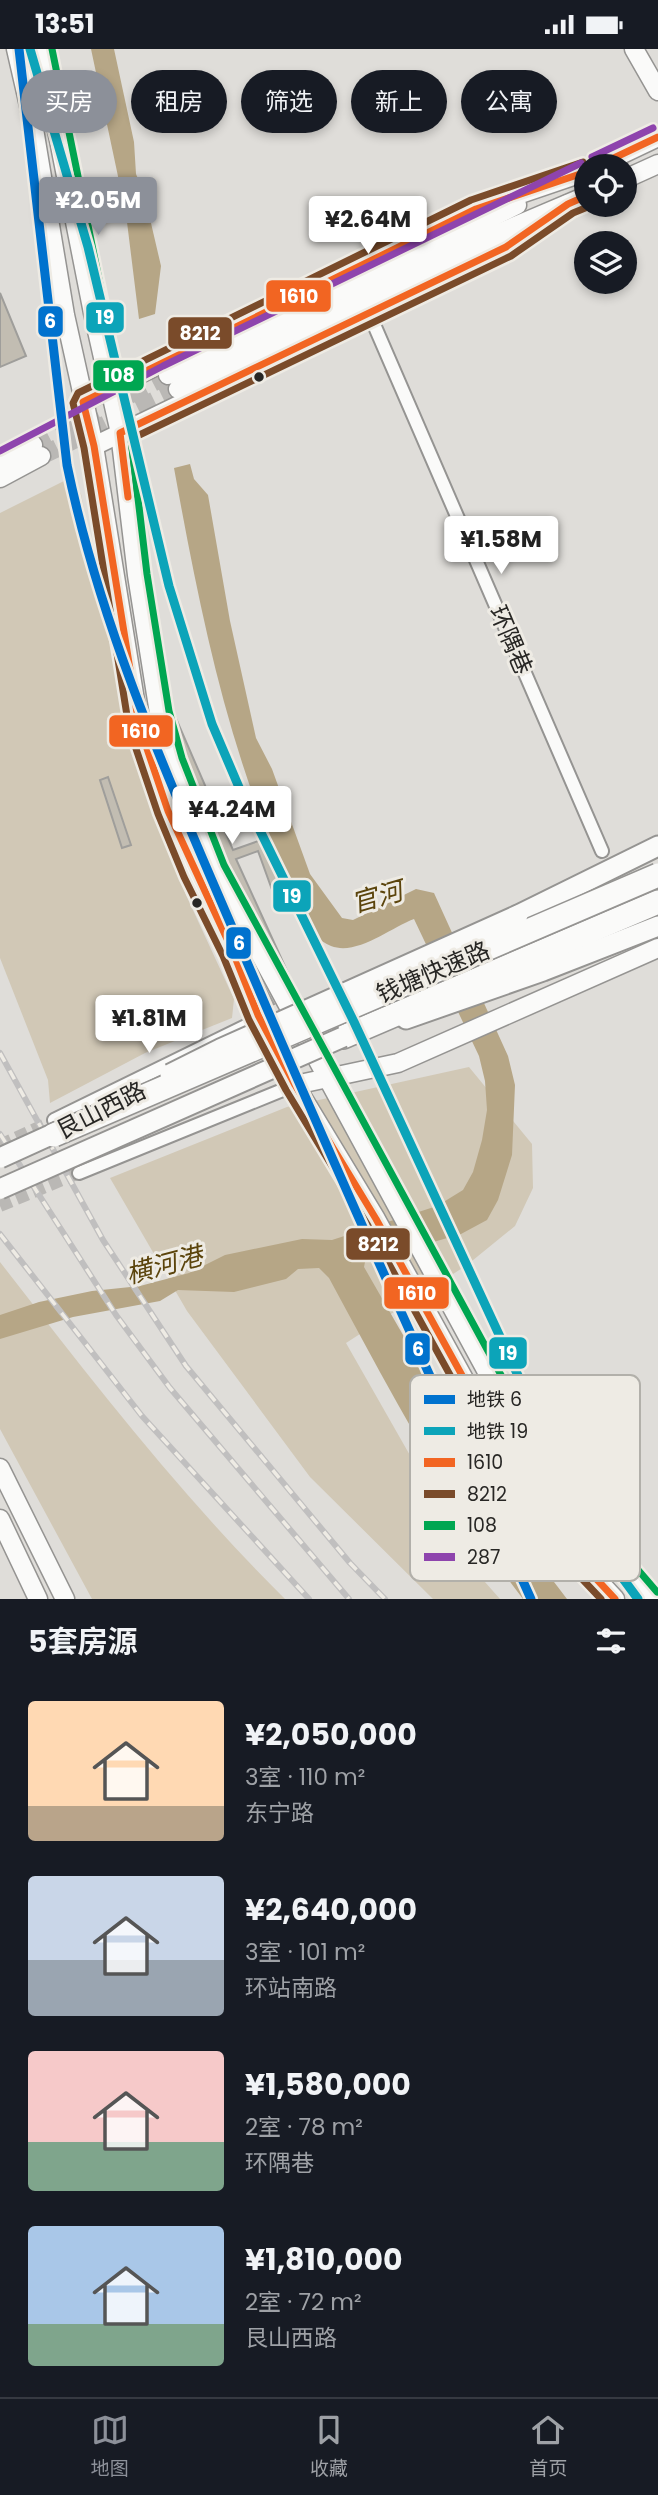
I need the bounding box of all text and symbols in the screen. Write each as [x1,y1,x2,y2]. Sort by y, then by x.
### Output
text: 13:51 [35,6,95,42]
chip: 买房 [21,70,117,133]
chip: 租房 [131,70,227,133]
chip: 筛选 [241,70,337,133]
chip: 新上 [351,70,447,133]
chip: 公寓 [461,70,557,133]
map controls [574,154,637,294]
button: locate [574,154,637,217]
pin: ¥2.05M [41,177,155,237]
text: ¥2.05M [55,184,141,216]
pin: ¥2.64M [311,197,425,256]
text: ¥2.64M [325,203,411,235]
button: layers [574,231,637,294]
line badge: 1610 [265,279,332,313]
text: 1610 [280,283,318,310]
line badge: 19 [85,301,125,334]
text: 19 [96,304,114,331]
line badge: 6 [37,305,64,338]
text: 6 [44,308,56,335]
line badge: 8212 [167,316,233,350]
text: 8212 [179,320,221,347]
line badge: 108 [92,359,145,392]
text: 108 [103,362,135,389]
unlabelled marker [252,370,266,384]
pin: ¥1.58M [444,517,558,576]
text: ¥1.58M [460,523,542,555]
street label: 环隅巷 [482,600,540,680]
line badge: 1610 [108,714,174,748]
text: 1610 [122,718,160,745]
pin: ¥4.24M [175,787,289,846]
text: ¥4.24M [188,793,276,825]
water label: 官河 [347,871,412,921]
line badge: 19 [272,879,312,913]
text: 19 [283,883,301,910]
unlabelled marker [190,896,204,910]
line badge: 6 [225,926,252,960]
text: 6 [233,930,245,957]
street label: 钱塘快速路 [371,933,495,1011]
pin: ¥1.81M [92,995,206,1055]
text: ¥1.81M [111,1002,187,1034]
street label: 艮山西路 [51,1074,151,1146]
line badge: 8212 [345,1227,411,1261]
text: 8212 [357,1231,399,1258]
water label: 横河港 [122,1236,210,1292]
line badge: 1610 [383,1276,450,1310]
text: 1610 [398,1280,436,1307]
line badge: 6 [404,1332,431,1366]
text: 6 [412,1336,424,1363]
line badge: 19 [488,1336,528,1370]
text: 19 [499,1340,517,1367]
legend [410,1375,640,1581]
text: 地铁 6 [467,1386,522,1413]
text: 地铁 19 [467,1418,528,1445]
text: 1610 [467,1449,503,1476]
text: 8212 [467,1481,507,1508]
text: 108 [467,1512,497,1539]
text: 287 [467,1544,500,1571]
text: 5套房源 [28,1620,138,1663]
icon: filters [592,1622,630,1660]
text: ¥2,050,000 [245,1713,417,1756]
icon: home [84,1729,168,1813]
text: 3室 · 110 m² [245,1761,365,1793]
text: 东宁路 [245,1797,314,1829]
text: ¥2,640,000 [245,1888,417,1931]
icon: home [84,1904,168,1988]
text: 3室 · 101 m² [245,1936,365,1968]
text: 环站南路 [245,1972,337,2004]
text: ¥1,580,000 [245,2063,411,2106]
icon: home [84,2079,168,2163]
text: 2室 · 78 m² [245,2111,363,2143]
text: 环隅巷 [245,2147,314,2179]
text: ¥1,810,000 [245,2238,403,2281]
icon: home [84,2254,168,2338]
text: 2室 · 72 m² [245,2286,362,2318]
text: 艮山西路 [245,2322,337,2354]
tab: 地图 [91,2411,129,2483]
tab: 收藏 [310,2411,348,2483]
tab: 首页 [529,2411,567,2483]

